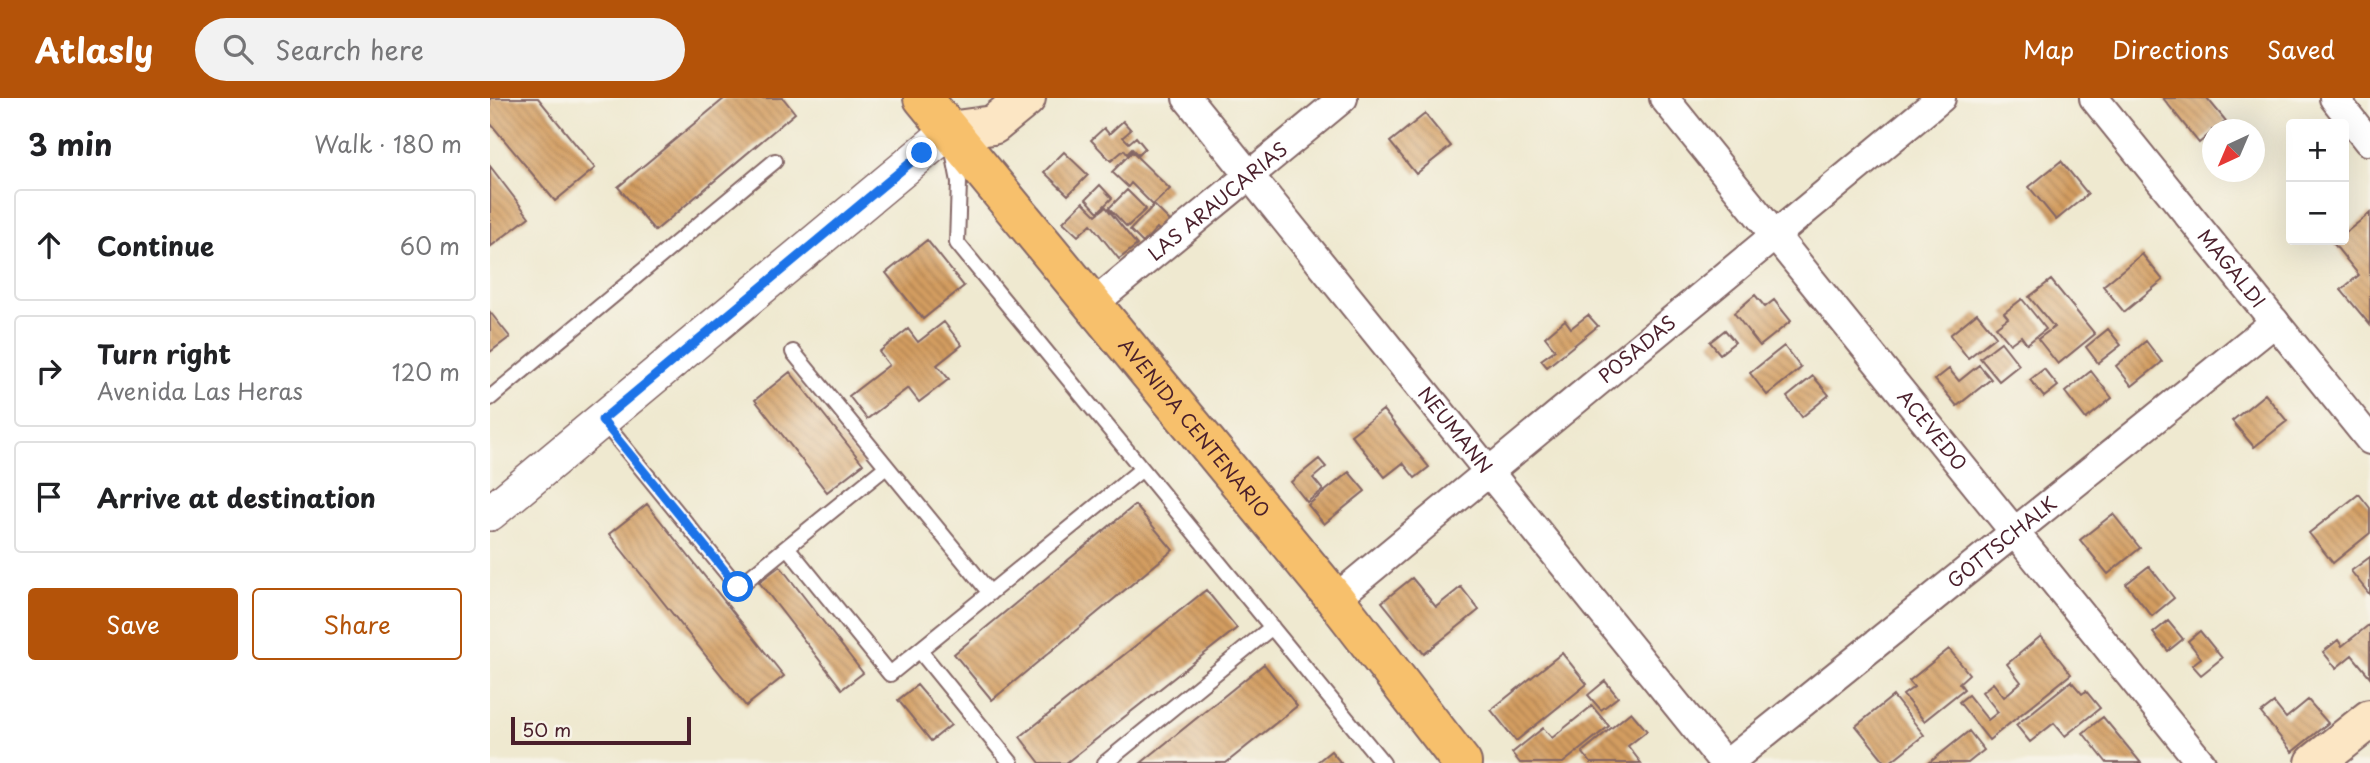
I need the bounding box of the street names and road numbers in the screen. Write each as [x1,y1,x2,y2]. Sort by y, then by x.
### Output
street label: LAS ARAUCARIAS [1141,134,1293,267]
street label: MAGALDI [2192,222,2273,313]
street label: POSADAS [1592,308,1681,389]
street label: AVENIDA CENTENARIO [1113,331,1277,523]
street label: NEUMANN [1412,380,1500,479]
street label: ACEVEDO [1892,383,1974,476]
street label: GOTTSCHALK [1941,489,2062,594]

